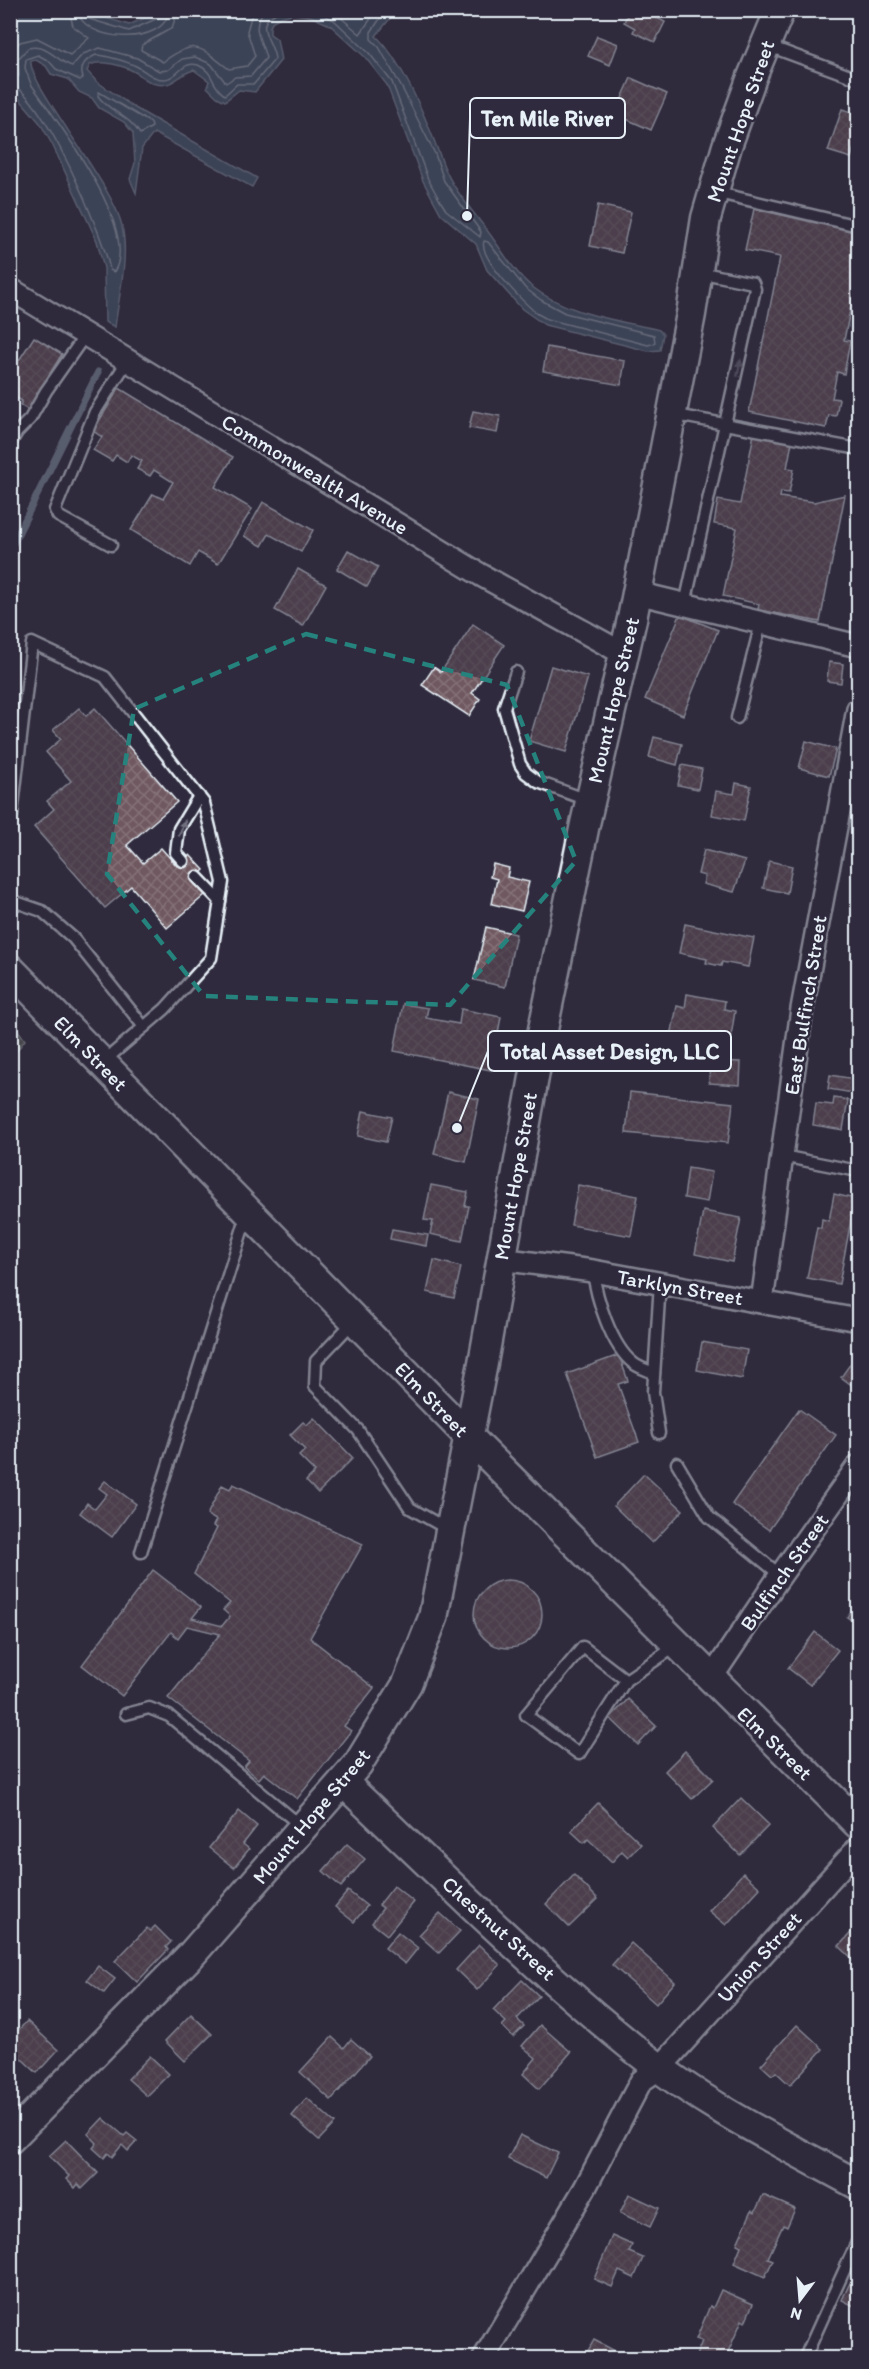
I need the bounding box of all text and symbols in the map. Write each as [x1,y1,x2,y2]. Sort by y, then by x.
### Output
street label: Mount Hope Street [701,37,779,205]
callout: Ten Mile River [470,98,625,138]
text: Ten Mile River [480,105,614,132]
one-way arrow [735,358,744,377]
street label: Commonwealth Avenue [217,408,413,540]
street label: Mount Hope Street [582,614,644,786]
one-way arrow [177,819,187,837]
street label: East Bulfinch Street [778,913,832,1097]
street label: Elm Street [49,1010,133,1096]
callout: Total Asset Design, LLC [488,1031,731,1071]
text: Total Asset Design, LLC [499,1038,720,1065]
street label: Mount Hope Street [488,1090,542,1262]
street label: Tarklyn Street [615,1264,745,1310]
street label: Elm Street [390,1356,474,1442]
street label: Bulfinch Street [734,1508,834,1635]
street label: Elm Street [732,1701,818,1785]
street label: Mount Hope Street [247,1743,375,1889]
street label: Chestnut Street [437,1871,561,1986]
street label: Union Street [712,1906,806,2008]
north arrow [770,2270,830,2330]
text: N [788,2303,804,2325]

